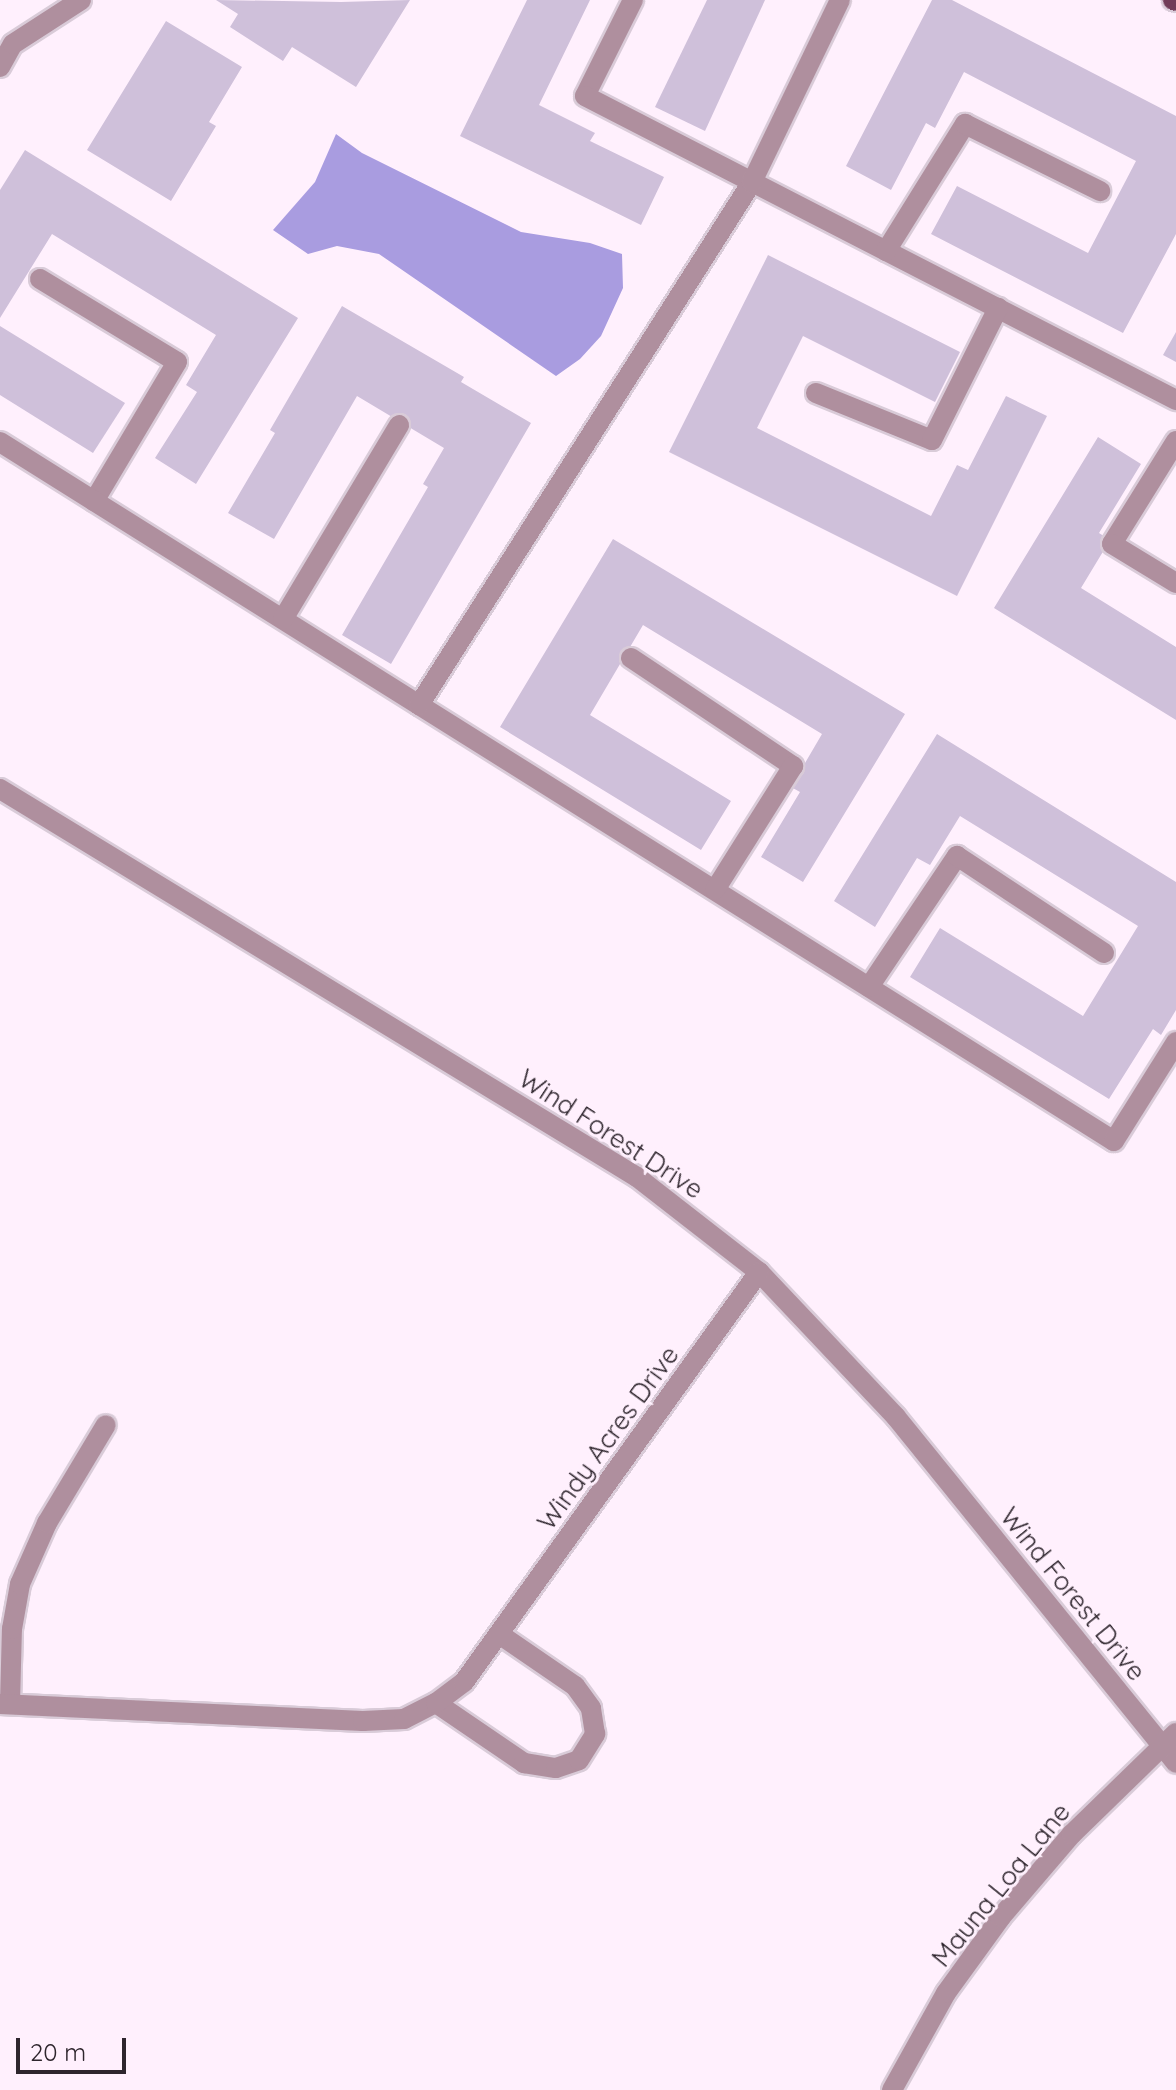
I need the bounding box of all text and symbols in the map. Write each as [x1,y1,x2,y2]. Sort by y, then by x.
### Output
street label: Wind Forest Drive [513,1063,709,1205]
street label: Windy Acres Drive [531,1340,685,1536]
street label: Wind Forest Drive [994,1501,1152,1687]
street label: Mauna Loa Lane [926,1797,1076,1973]
scale bar [20,2022,130,2072]
text: 20 m [30,2037,86,2067]

